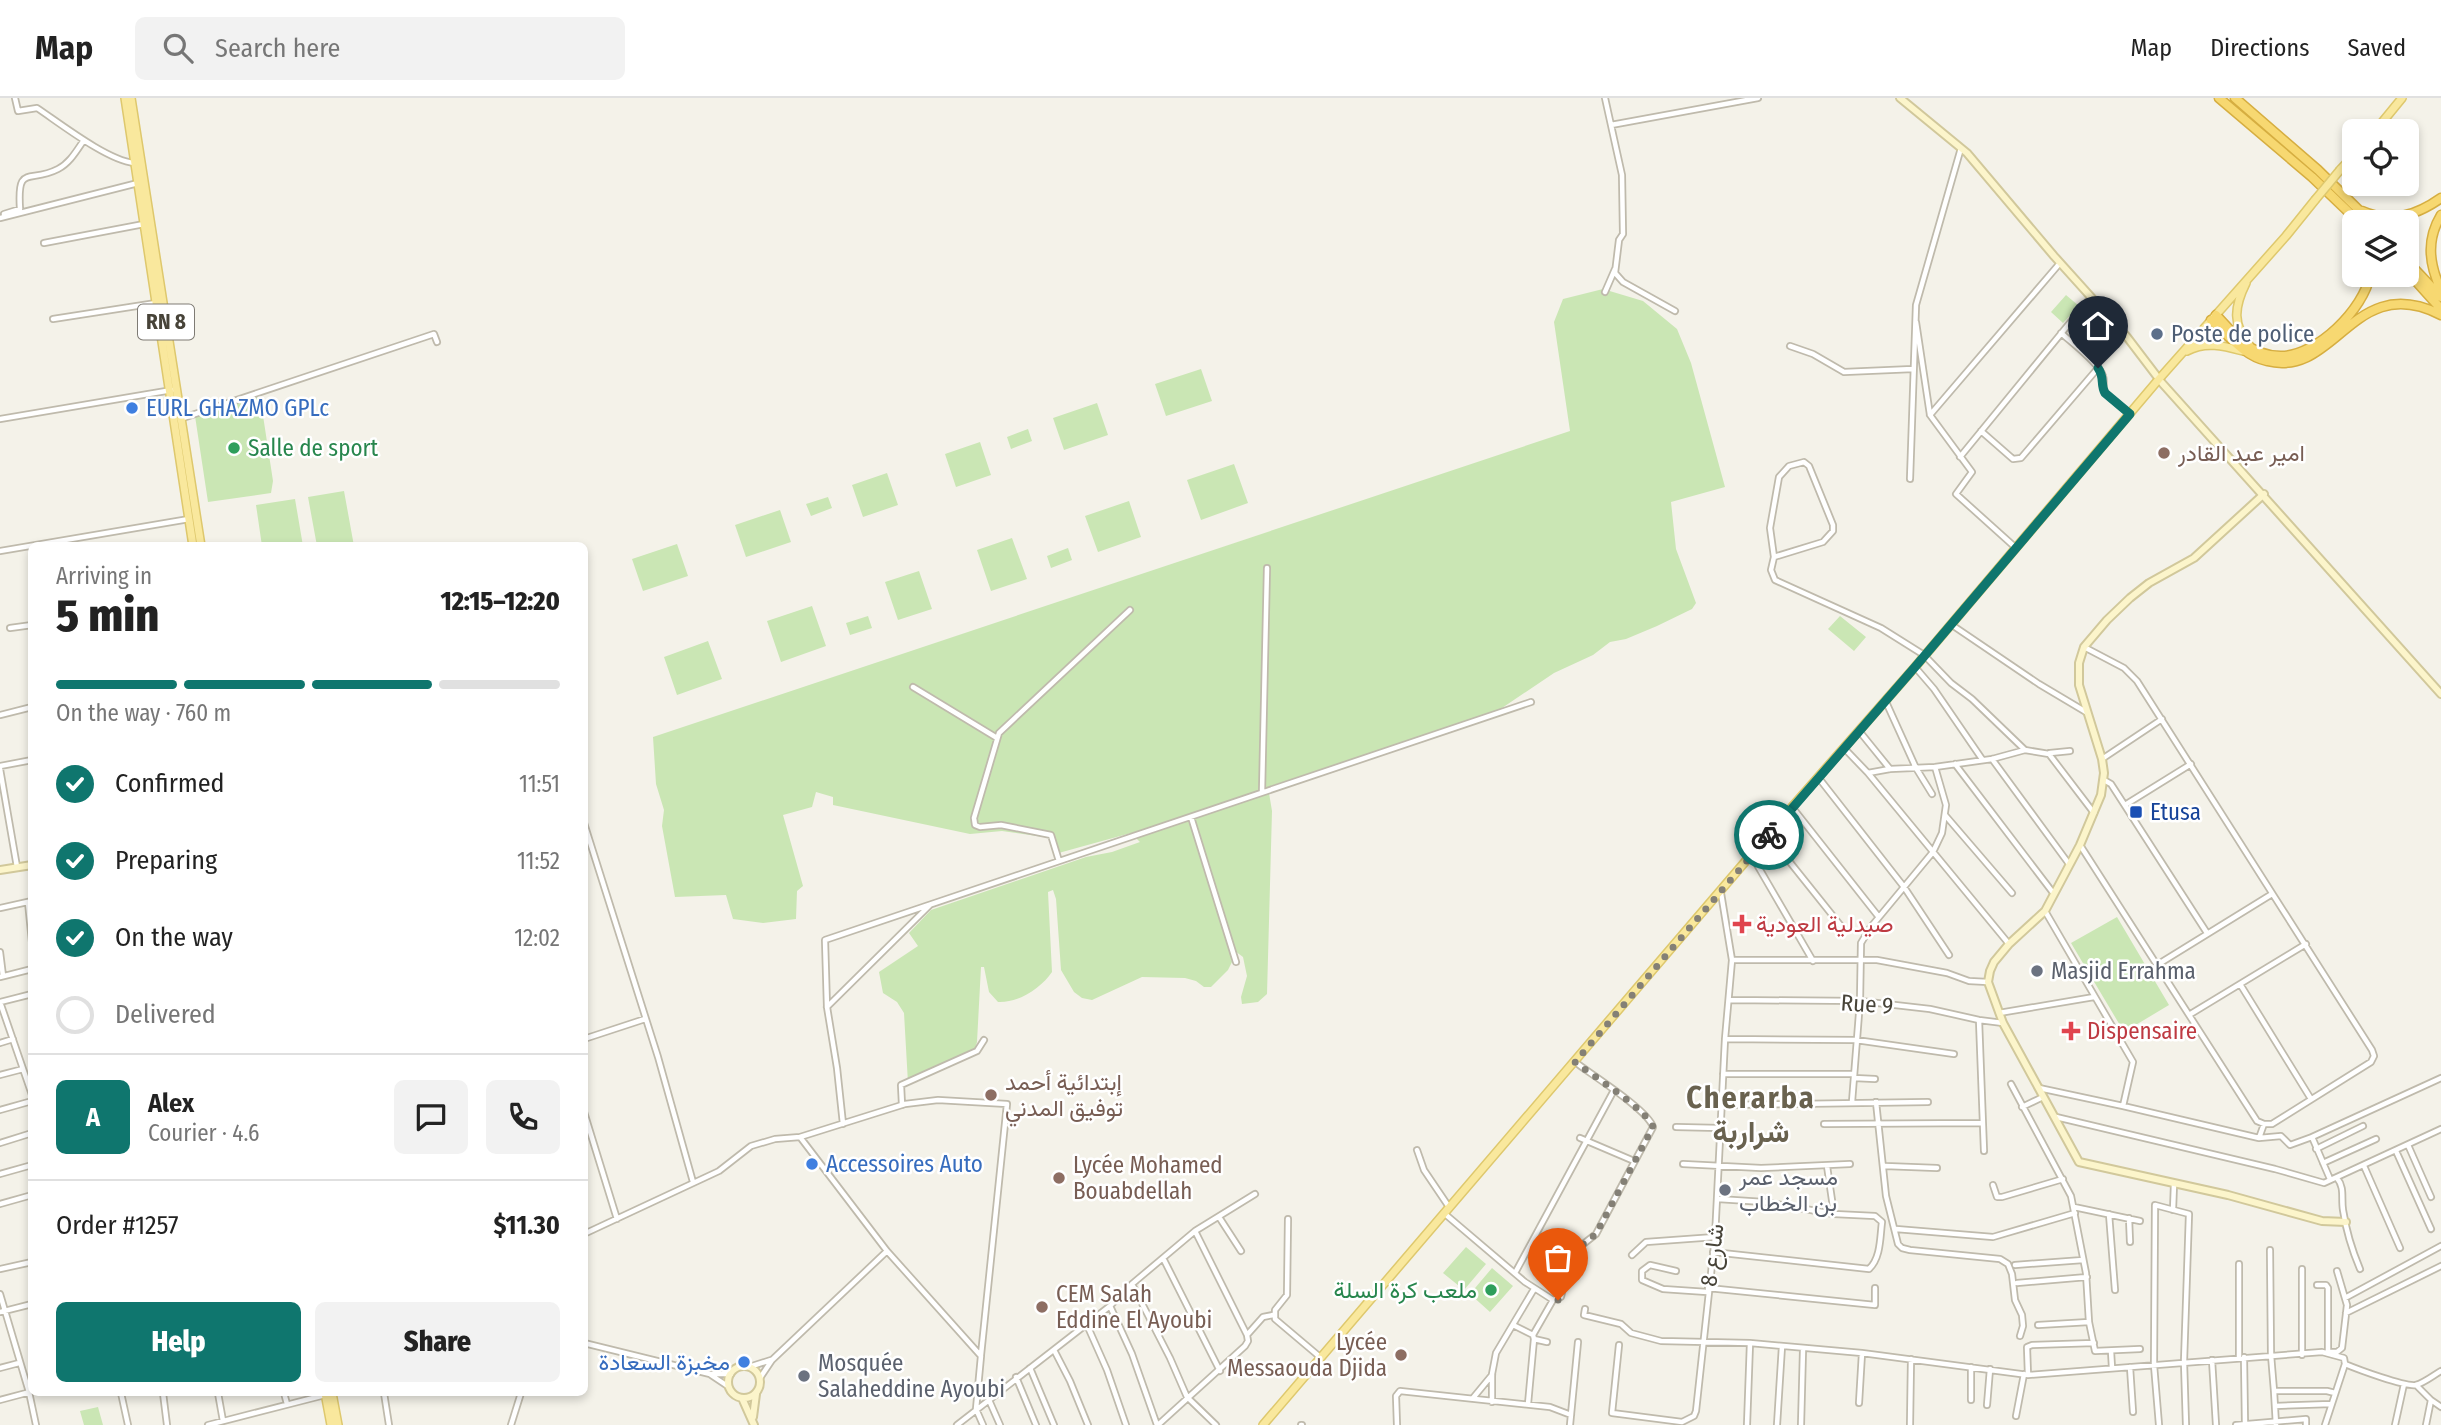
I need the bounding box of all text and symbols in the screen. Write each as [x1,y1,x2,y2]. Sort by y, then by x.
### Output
search box [135,17,625,80]
text: Map [35,28,93,68]
icon: search [159,29,197,67]
text: Search here [215,33,340,64]
text: Map [2131,34,2172,62]
text: Directions [2210,34,2309,62]
text: Saved [2347,34,2406,62]
map controls [2342,119,2419,287]
button: locate [2342,119,2419,196]
button: layers [2342,210,2419,287]
pin [2068,296,2128,368]
road number: RN 8 [138,304,194,340]
icon: home [2079,307,2117,345]
place label: Poste de police [2171,320,2314,348]
marker: Poste de police [2149,326,2165,342]
place label: EURL GHAZMO GPLc [146,394,329,422]
marker: EURL GHAZMO GPLc [124,400,140,416]
place label: Salle de sport [248,434,379,462]
place label: امير عبد القادر [2177,439,2305,468]
marker: Salle de sport [226,440,242,456]
marker: امير عبد القادر [2156,445,2172,461]
text: Arriving in [56,562,152,590]
text: 12:15–12:20 [440,586,560,617]
text: 5 min [56,588,159,643]
text: On the way · 760 m [56,699,231,727]
icon: check [56,765,94,803]
text: Confirmed [115,768,225,799]
text: 11:51 [519,770,560,798]
place label: Etusa [2150,798,2201,826]
courier [1734,800,1804,870]
marker: Etusa [2128,804,2144,820]
icon: bike [1750,816,1788,854]
icon: check [56,842,94,880]
text: Preparing [115,845,217,876]
text: 11:52 [517,847,560,875]
place label: صيدلية العودية [1756,910,1894,939]
marker: صيدلية العودية [1734,916,1750,932]
icon: check [56,919,94,957]
text: On the way [115,922,233,953]
text: 12:02 [514,924,560,952]
place label: Masjid Errahma [2051,957,2196,985]
marker: Masjid Errahma [2029,963,2045,979]
street label: Rue 9 [1840,988,1894,1020]
text: Delivered [115,999,216,1030]
place label: Dispensaire [2087,1017,2197,1045]
marker: Dispensaire [2061,1021,2081,1041]
place label: إبتدائية أحمد توفيق المدني [1005,1068,1123,1127]
button: chat [394,1080,468,1154]
button: phone [486,1080,560,1154]
district label: Cherarba شراربة [1686,1080,1816,1150]
marker: إبتدائية أحمد توفيق المدني [983,1087,999,1103]
text: Alex [148,1088,194,1119]
text: A [86,1102,100,1133]
text: Courier · 4.6 [148,1119,259,1147]
place label: Accessoires Auto [826,1150,983,1178]
place label: Lycée Mohamed Bouabdellah [1073,1151,1223,1205]
marker: Accessoires Auto [804,1156,820,1172]
place label: مسجد عمر بن الخطاب [1738,1163,1838,1217]
marker: Lycée Mohamed Bouabdellah [1051,1170,1067,1186]
marker: مسجد عمر بن الخطاب [1717,1182,1733,1198]
text: Order #1257 [56,1210,178,1241]
text: $11.30 [494,1210,560,1241]
street label: شارع 8 [1694,1222,1732,1288]
pin [1528,1228,1588,1300]
icon: bag [1539,1239,1577,1277]
place label: ملعب كرة السلة [1333,1276,1477,1305]
place label: CEM Salah Eddine El Ayoubi [1056,1280,1212,1334]
marker: ملعب كرة السلة [1483,1282,1499,1298]
marker: CEM Salah Eddine El Ayoubi [1034,1299,1050,1315]
button: Help [56,1302,301,1382]
button: Share [315,1302,560,1382]
place label: Lycée Messaouda Djida [1227,1328,1387,1382]
marker: Lycée Messaouda Djida [1393,1347,1409,1363]
place label: مخبزة السعادة [599,1348,730,1377]
place label: Mosquée Salaheddine Ayoubi [818,1349,1005,1403]
marker: مخبزة السعادة [736,1354,752,1370]
marker: Mosquée Salaheddine Ayoubi [796,1368,812,1384]

